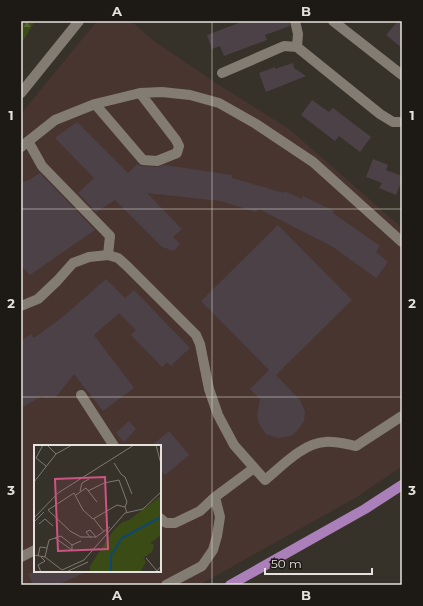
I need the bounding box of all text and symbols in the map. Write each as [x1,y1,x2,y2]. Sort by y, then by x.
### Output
text: A [111,3,123,19]
text: B [301,3,311,19]
text: 1 [8,107,14,123]
text: 1 [409,107,415,123]
text: 2 [7,295,15,311]
text: 2 [408,295,416,311]
inset map [34,445,161,572]
text: 3 [6,482,15,498]
text: 3 [407,482,416,498]
scale bar [265,550,372,576]
text: 50 m [271,556,302,571]
text: A [111,587,123,603]
text: B [301,587,311,603]

